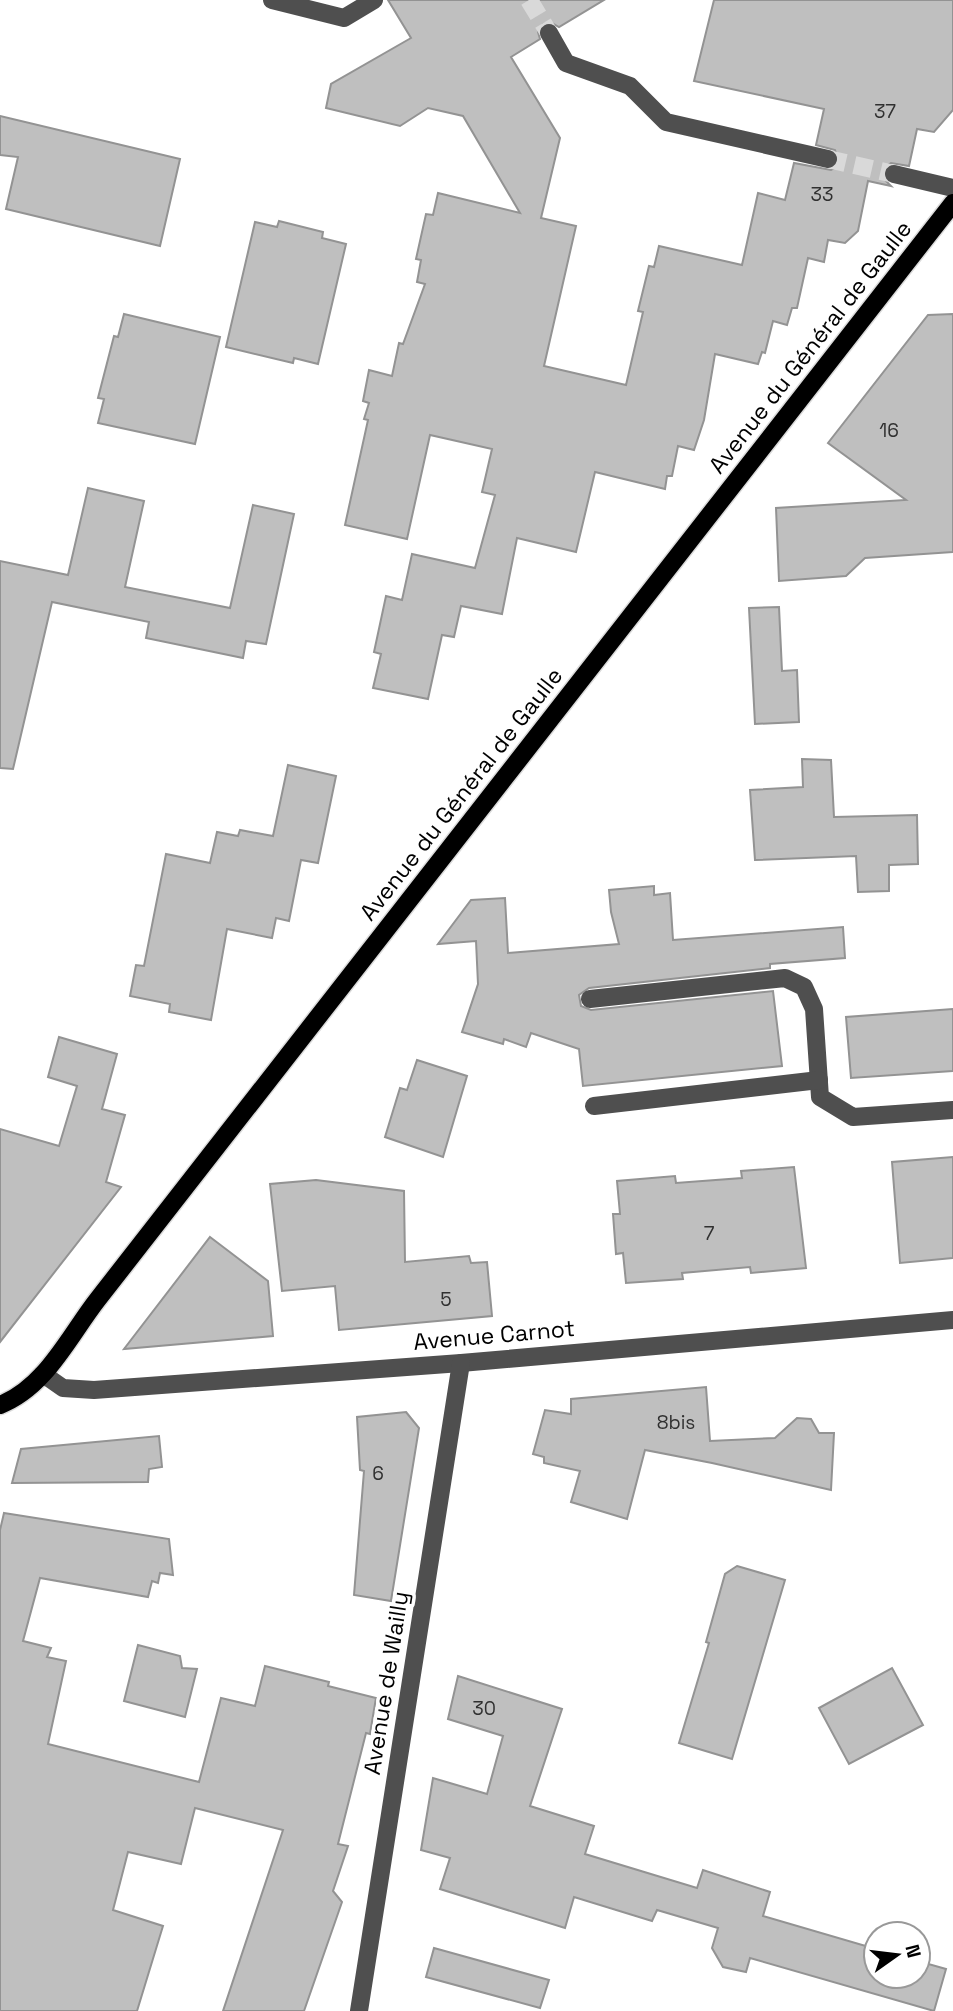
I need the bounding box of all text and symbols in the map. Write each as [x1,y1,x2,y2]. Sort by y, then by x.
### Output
house number: 37 [874,99,896,124]
house number: 33 [811,182,833,207]
street label: Avenue du Général de Gaulle [702,214,918,480]
house number: 16 [879,418,899,443]
street label: Avenue du Général de Gaulle [353,661,569,927]
house number: 7 [704,1221,715,1246]
house number: 5 [440,1287,452,1312]
street label: Avenue Carnot [412,1313,576,1357]
house number: 8bis [657,1410,695,1435]
house number: 6 [372,1461,384,1486]
street label: Avenue de Wailly [357,1589,415,1777]
house number: 30 [472,1696,496,1721]
north arrow [862,1920,932,1990]
text: N [899,1942,927,1960]

